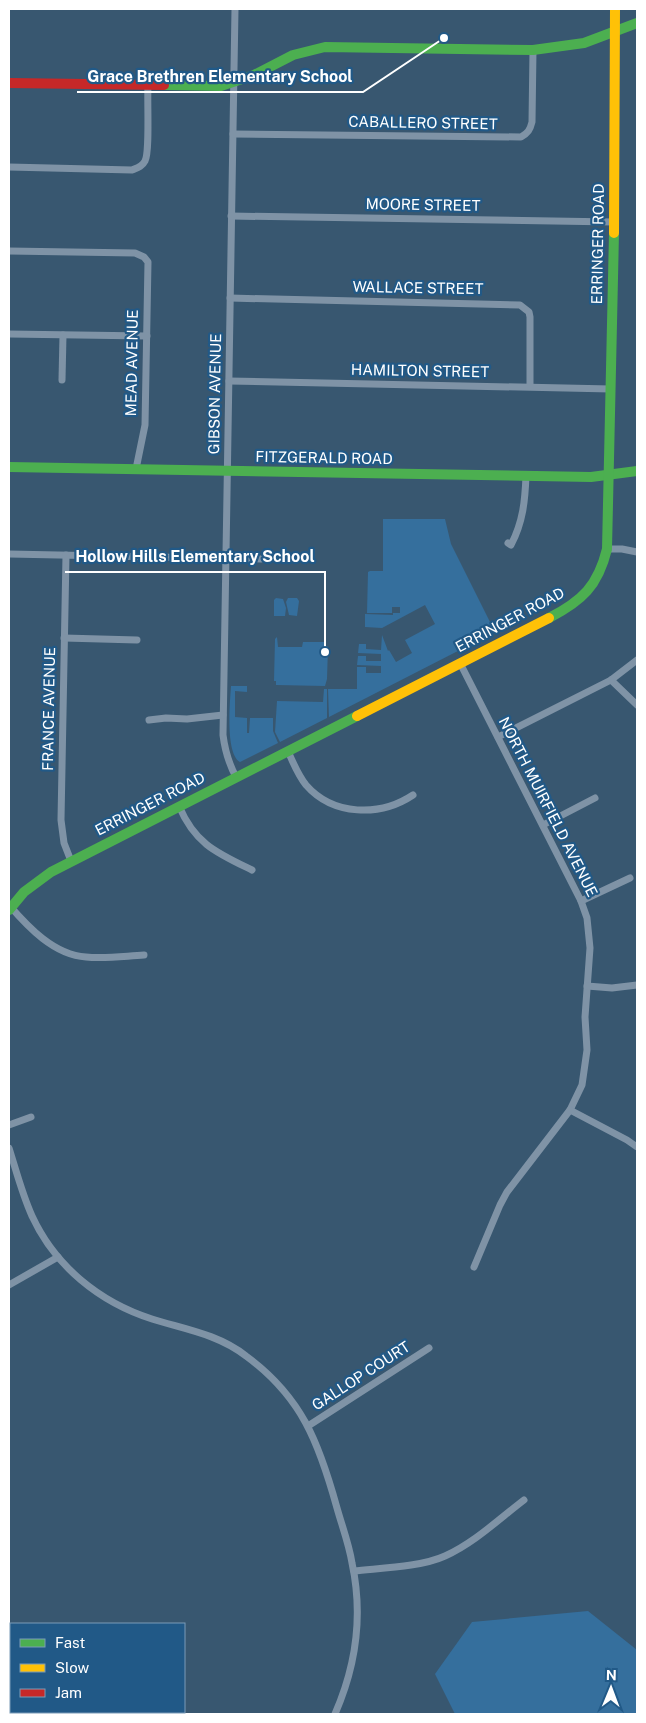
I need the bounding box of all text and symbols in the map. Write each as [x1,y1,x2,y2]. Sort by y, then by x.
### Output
callout: Grace Brethren Elementary School [77,61,363,92]
text: Grace Brethren Elementary School [87,67,353,86]
street label: CABALLERO STREET [348,113,498,132]
street label: ERRINGER ROAD [588,183,607,305]
street label: MOORE STREET [365,195,481,214]
street label: WALLACE STREET [352,278,484,297]
street label: MEAD AVENUE [122,310,141,416]
street label: GIBSON AVENUE [205,334,224,454]
street label: HAMILTON STREET [351,361,489,380]
street label: FITZGERALD ROAD [255,448,393,467]
callout: Hollow Hills Elementary School [65,541,325,572]
text: Hollow Hills Elementary School [75,547,315,566]
street label: ERRINGER ROAD [452,584,567,655]
street label: FRANCE AVENUE [39,647,58,771]
street label: NORTH MUIRFIELD AVENUE [496,714,601,899]
street label: ERRINGER ROAD [92,769,208,839]
street label: GALLOP COURT [309,1338,413,1414]
legend [10,1623,185,1713]
text: Fast [55,1634,85,1651]
text: Slow [55,1659,90,1676]
north arrow [586,1663,636,1713]
text: N [606,1667,617,1683]
text: Jam [55,1684,82,1701]

